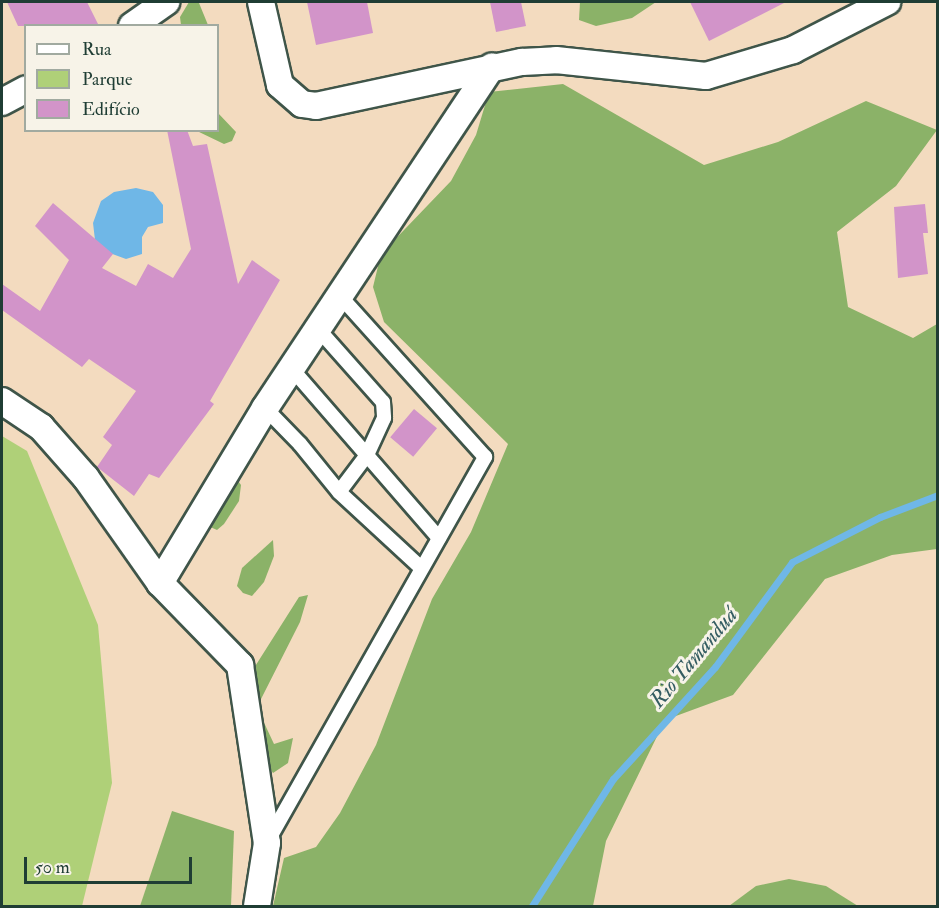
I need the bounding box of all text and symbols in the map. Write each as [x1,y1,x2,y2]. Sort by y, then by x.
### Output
legend [24,24,219,132]
text: Rua [82,38,111,61]
text: Parque [82,68,132,91]
text: Edifício [82,98,140,121]
water label: Rio Tamanduá [645,603,743,713]
scale bar [27,845,195,883]
text: 50 m [35,856,70,879]

